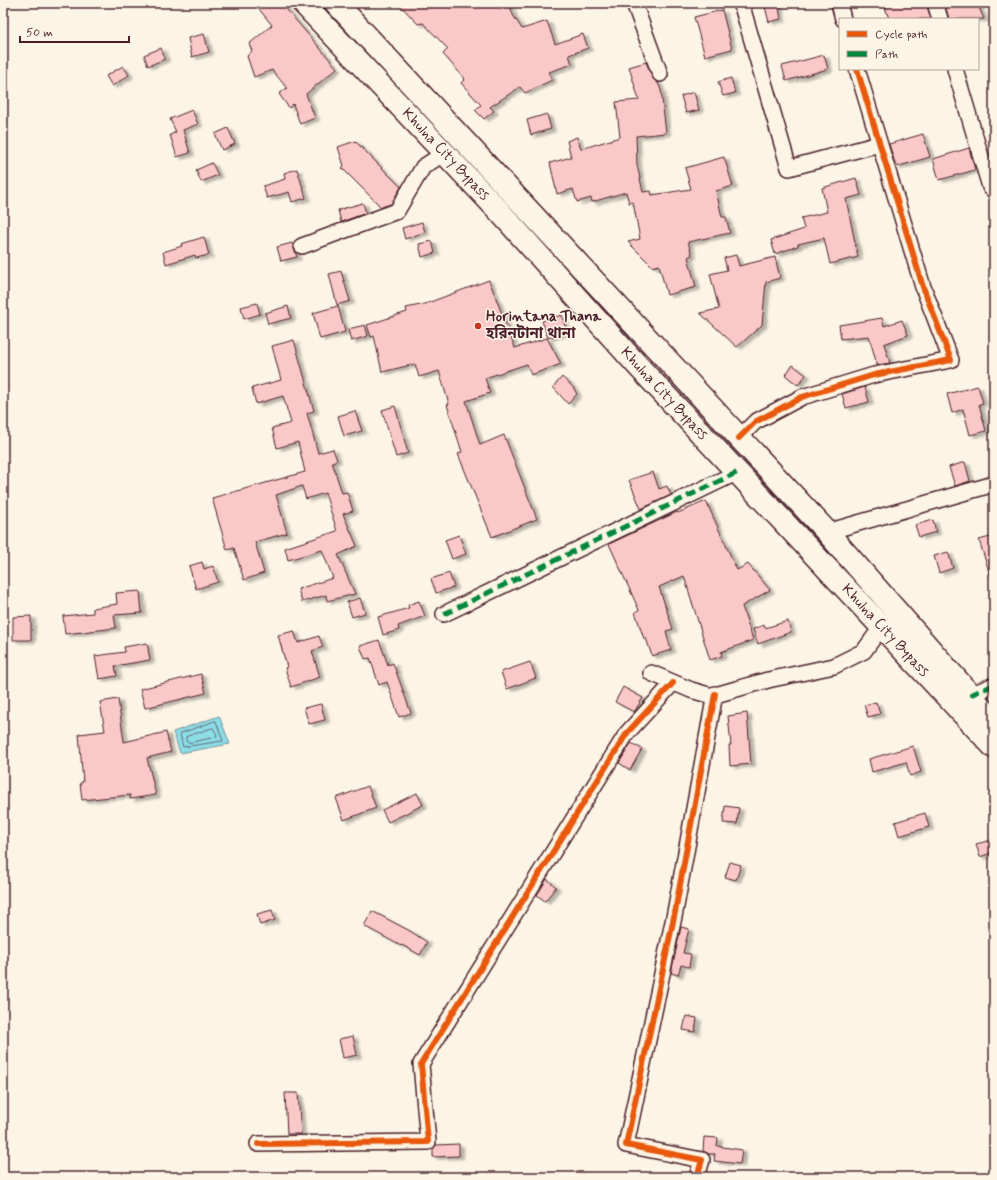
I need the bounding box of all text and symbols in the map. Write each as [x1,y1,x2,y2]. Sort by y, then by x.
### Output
scale bar [20,18,129,44]
legend [839,18,979,70]
text: 50 m [26,25,53,41]
text: Cycle path [875,27,927,43]
text: Path [875,47,898,63]
street label: Khulna City Bypass [397,104,494,205]
place label: Horintana Thana হরিনটানা থানা [485,307,602,344]
marker: Horintana Thana হরিনটানা থানা [473,321,483,331]
street label: Khulna City Bypass [616,343,712,445]
street label: Khulna City Bypass [837,580,934,681]

